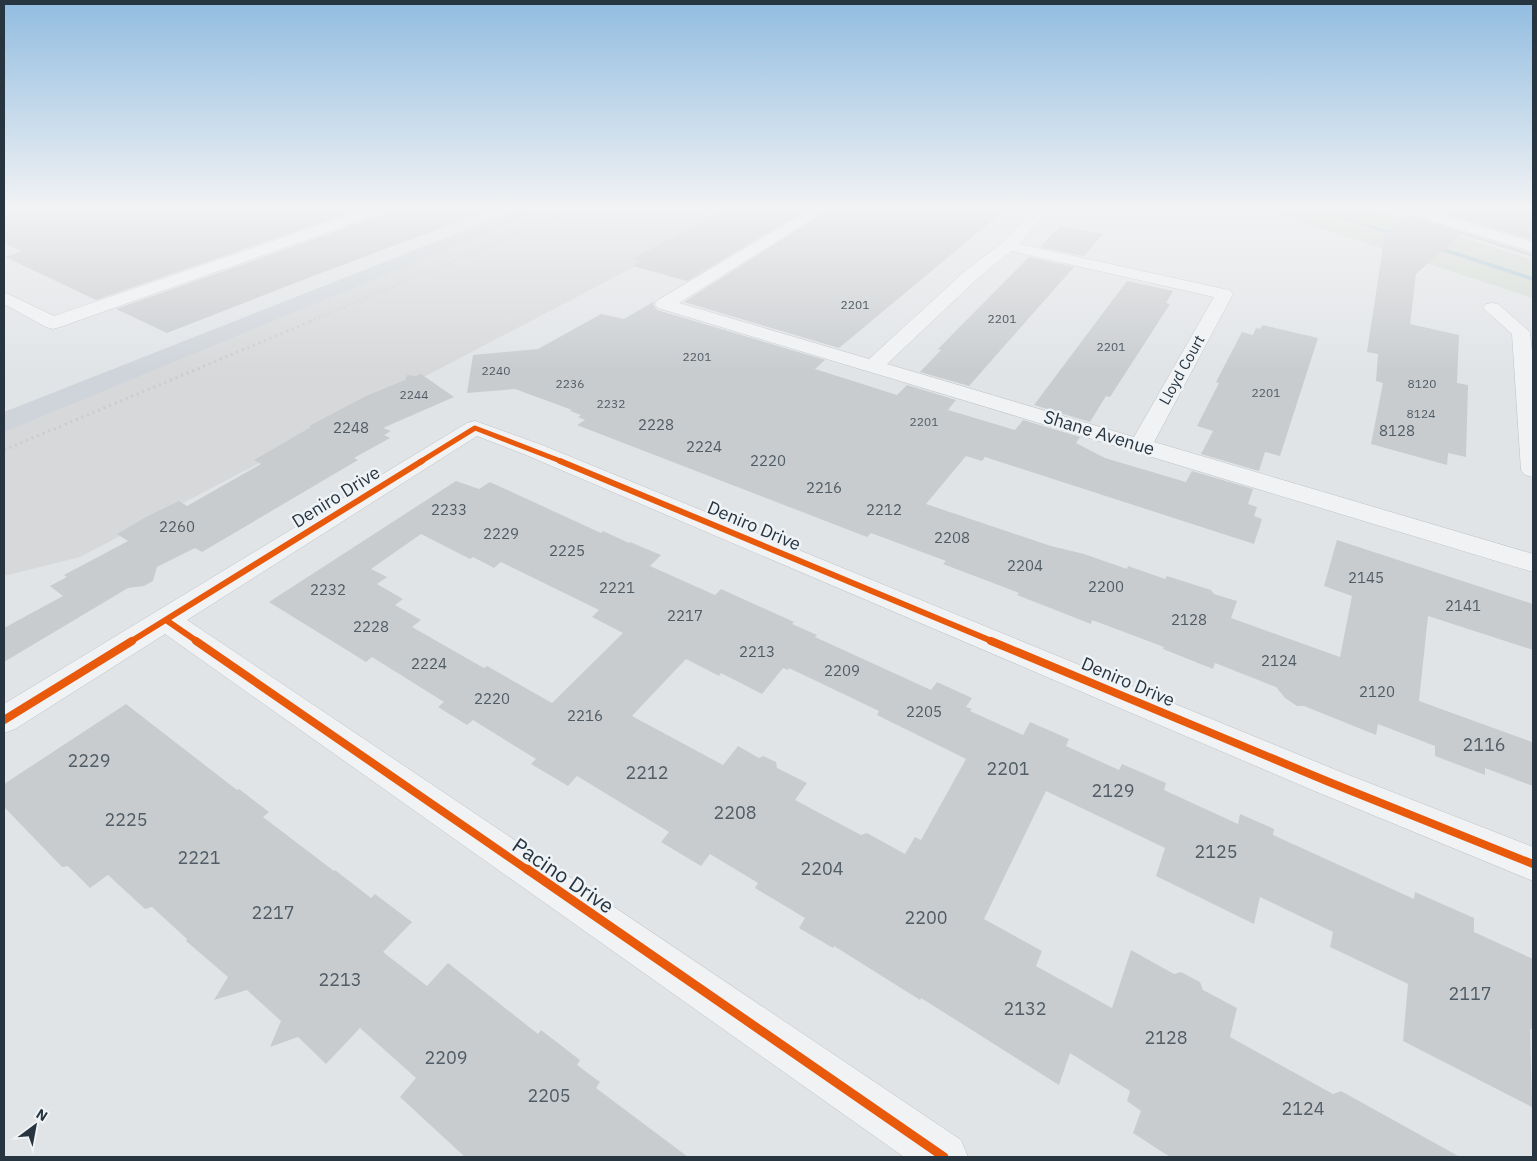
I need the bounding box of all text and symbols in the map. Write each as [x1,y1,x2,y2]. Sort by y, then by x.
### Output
house number: 2201 [841,297,869,312]
house number: 2201 [988,311,1016,326]
street label: Lloyd Court [1155,332,1208,408]
house number: 2201 [1097,339,1125,354]
house number: 2201 [683,349,711,364]
house number: 2240 [482,363,510,378]
house number: 2236 [556,376,584,391]
house number: 8120 [1408,376,1436,391]
house number: 2201 [1252,385,1280,400]
house number: 2244 [400,387,428,402]
house number: 2232 [597,396,625,411]
street label: Shane Avenue [1041,405,1157,460]
house number: 8124 [1407,406,1435,421]
house number: 2201 [910,414,938,429]
house number: 2228 [638,415,674,434]
house number: 2248 [333,418,369,437]
house number: 8128 [1379,421,1415,440]
house number: 2224 [686,437,722,456]
house number: 2220 [750,451,786,470]
street label: Deniro Drive [288,460,384,533]
house number: 2216 [806,478,842,497]
street label: Deniro Drive [704,496,804,556]
house number: 2233 [431,500,467,519]
house number: 2212 [866,500,902,519]
house number: 2260 [159,517,195,536]
house number: 2229 [483,524,519,543]
house number: 2208 [934,528,970,547]
house number: 2225 [549,541,585,560]
house number: 2204 [1007,556,1043,575]
house number: 2145 [1348,568,1384,587]
house number: 2200 [1088,577,1124,596]
house number: 2221 [599,578,635,597]
house number: 2232 [310,580,346,599]
house number: 2141 [1445,596,1481,615]
house number: 2217 [667,606,703,625]
house number: 2128 [1171,610,1207,629]
house number: 2228 [353,617,389,636]
house number: 2213 [739,642,775,661]
house number: 2124 [1261,651,1297,670]
street label: Deniro Drive [1078,652,1178,712]
house number: 2224 [411,654,447,673]
house number: 2209 [824,661,860,680]
house number: 2120 [1359,682,1395,701]
house number: 2220 [474,689,510,708]
house number: 2205 [906,702,942,721]
house number: 2216 [567,706,603,725]
house number: 2116 [1462,733,1506,756]
house number: 2229 [67,749,111,772]
house number: 2201 [986,757,1030,780]
house number: 2212 [625,761,669,784]
house number: 2129 [1091,779,1135,802]
house number: 2208 [713,801,757,824]
house number: 2225 [104,808,148,831]
street label: Pacino Drive [507,831,620,919]
house number: 2125 [1194,840,1238,863]
house number: 2221 [177,846,221,869]
house number: 2204 [800,857,844,880]
house number: 2217 [251,901,295,924]
house number: 2200 [904,906,948,929]
house number: 2213 [318,968,362,991]
house number: 2117 [1448,982,1492,1005]
house number: 2132 [1003,997,1047,1020]
house number: 2128 [1144,1026,1188,1049]
house number: 2209 [424,1046,468,1069]
house number: 2205 [527,1084,571,1107]
house number: 2124 [1281,1097,1325,1120]
north arrow [10,1101,60,1151]
text: N [33,1105,51,1125]

